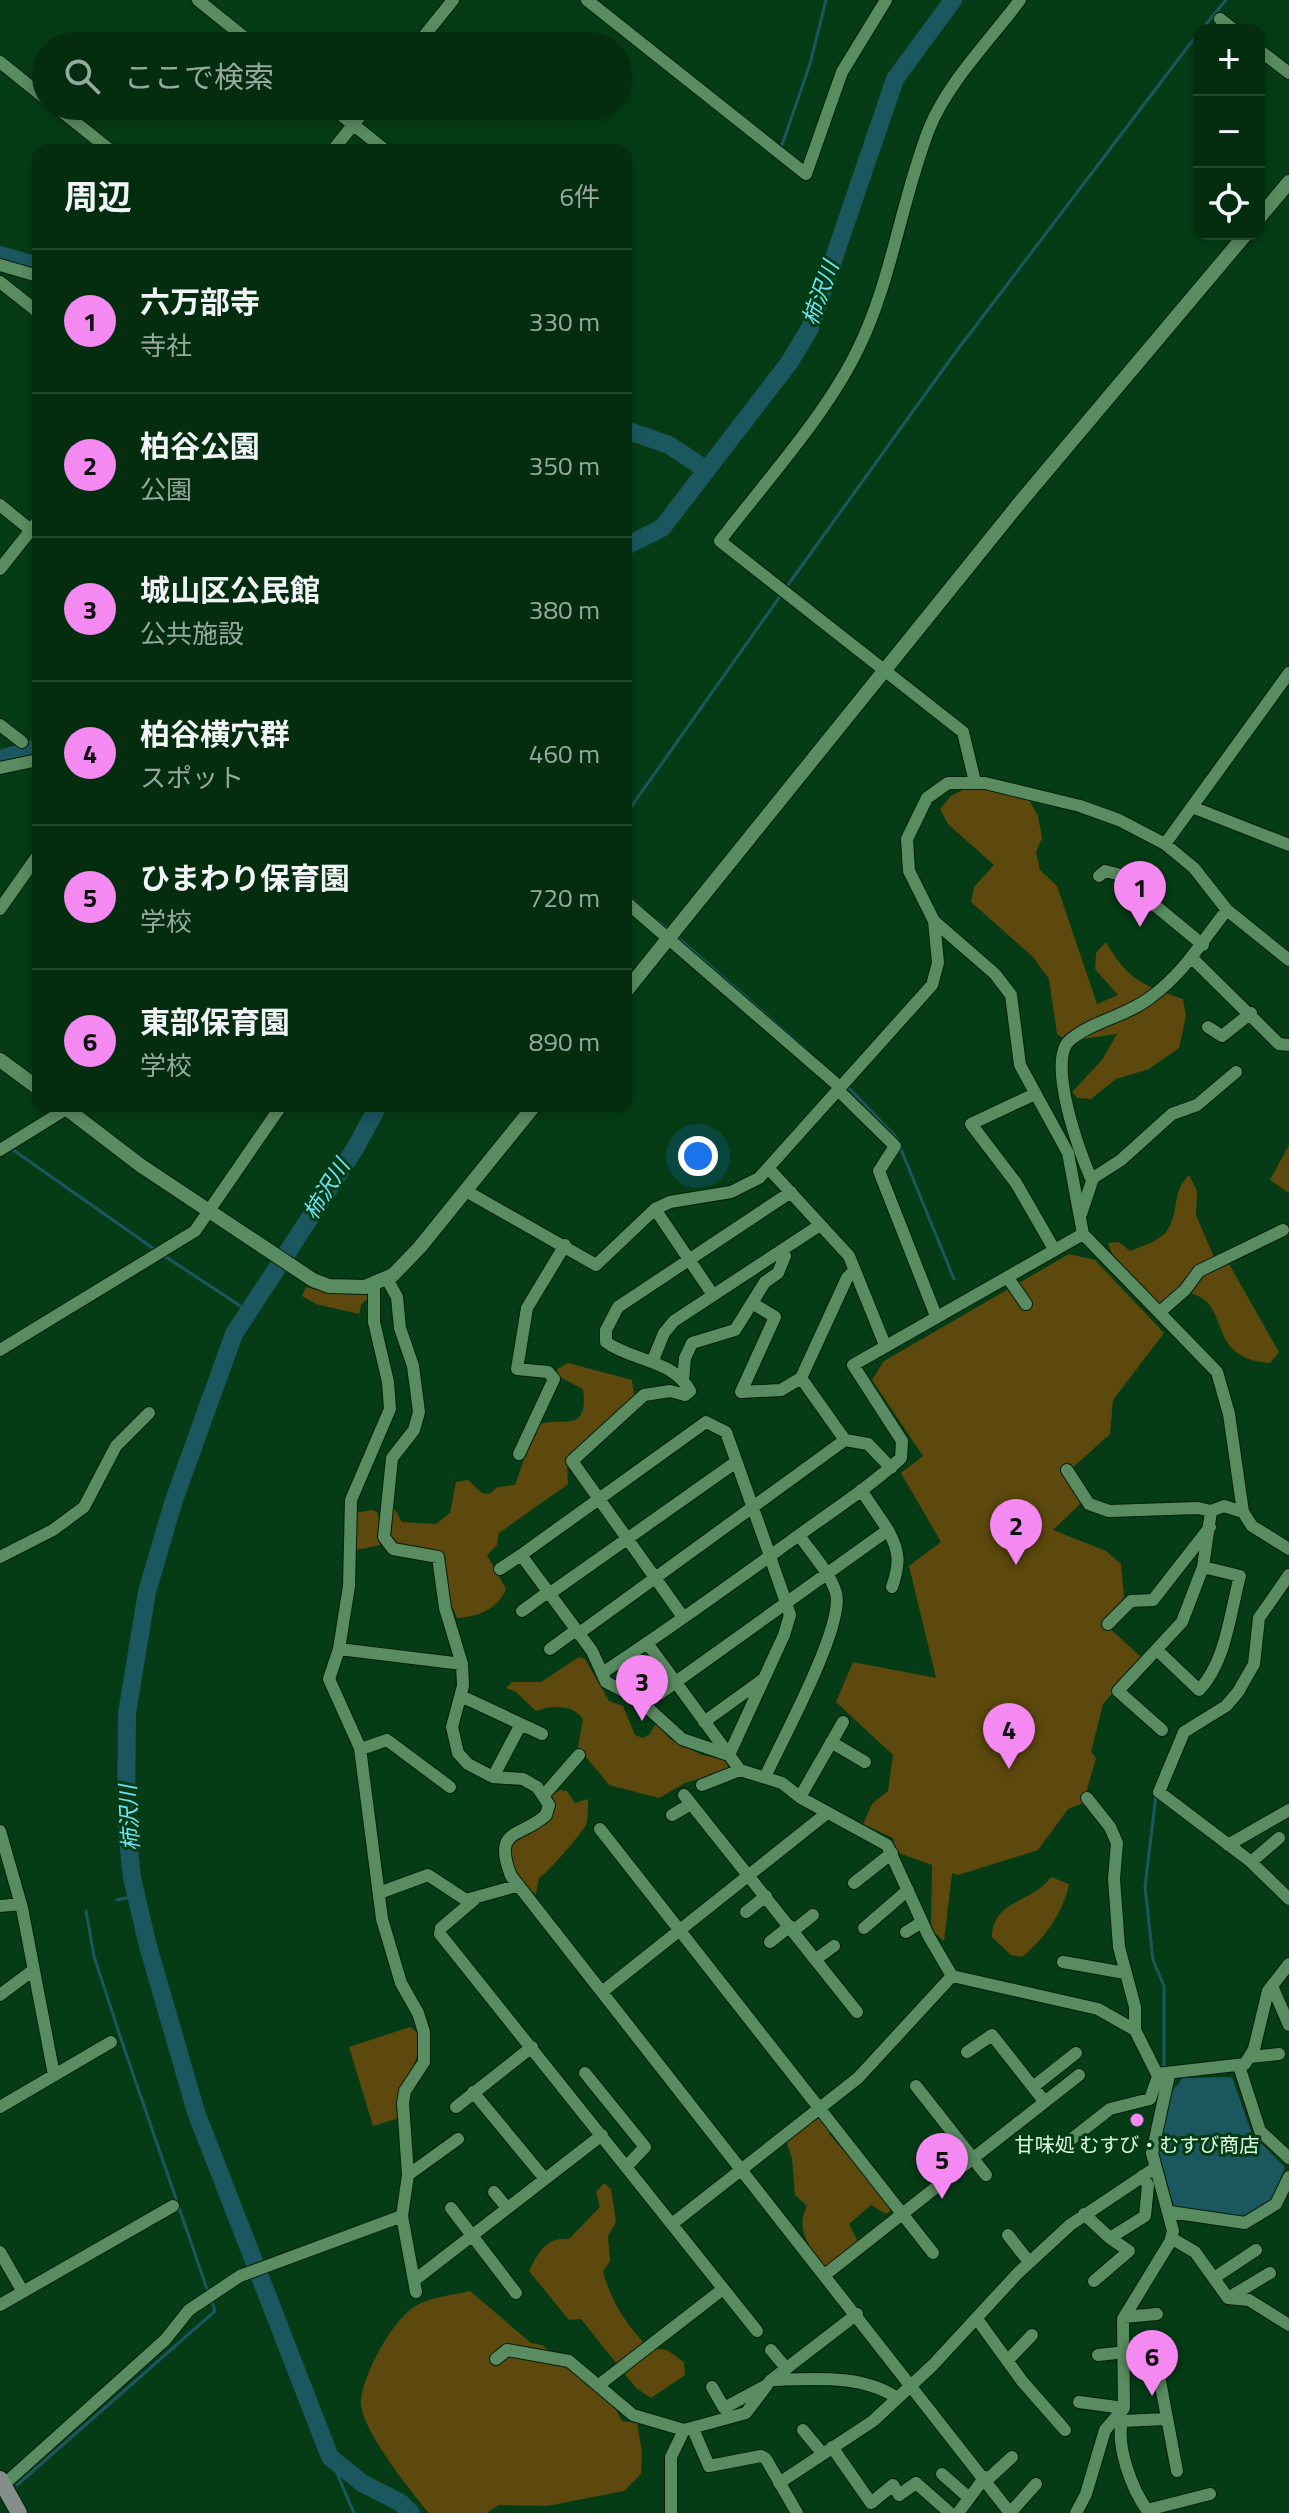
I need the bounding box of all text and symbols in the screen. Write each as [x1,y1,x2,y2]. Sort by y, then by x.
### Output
map controls [1193,24,1265,240]
button: + [1193,24,1265,96]
search box [32,32,632,120]
icon: search [60,54,104,98]
text: ここで検索 [124,54,274,100]
button: − [1193,96,1265,168]
button: locate [1193,168,1265,240]
text: 周辺 [64,170,132,222]
text: 6件 [559,177,600,216]
water label: 柿沢川 [793,254,848,330]
text: 六万部寺 [140,279,260,325]
text: 1 [83,302,97,341]
text: 330 m [529,302,600,341]
text: 寺社 [140,326,192,365]
text: 柏谷公園 [140,423,260,469]
text: 2 [83,446,97,485]
text: 350 m [529,446,600,485]
text: 公園 [140,470,192,509]
text: 城山区公民館 [140,567,320,613]
text: 3 [83,590,97,629]
text: 380 m [529,590,600,629]
text: 公共施設 [140,614,244,653]
text: 柏谷横穴群 [140,711,290,757]
text: 4 [83,734,97,773]
text: 460 m [529,734,600,773]
text: スポット [140,758,244,797]
text: ひまわり保育園 [140,855,350,901]
pin: 1 [1114,861,1166,927]
text: 5 [83,878,97,917]
text: 720 m [529,878,600,917]
text: 学校 [140,902,192,941]
text: 東部保育園 [140,999,290,1045]
text: 6 [83,1022,97,1061]
text: 890 m [529,1022,600,1061]
text: 学校 [140,1046,192,1085]
your location [678,1136,718,1176]
water label: 柿沢川 [294,1150,359,1226]
pin: 2 [990,1499,1042,1565]
pin: 3 [616,1655,668,1721]
pin: 4 [983,1703,1035,1769]
water label: 柿沢川 [110,1782,148,1852]
marker: 甘味処 むすび・むすび商店 [1128,2111,1146,2129]
place label: 甘味処 むすび・むすび商店 [1015,2129,1259,2160]
pin: 5 [916,2133,968,2199]
pin: 6 [1126,2330,1178,2396]

